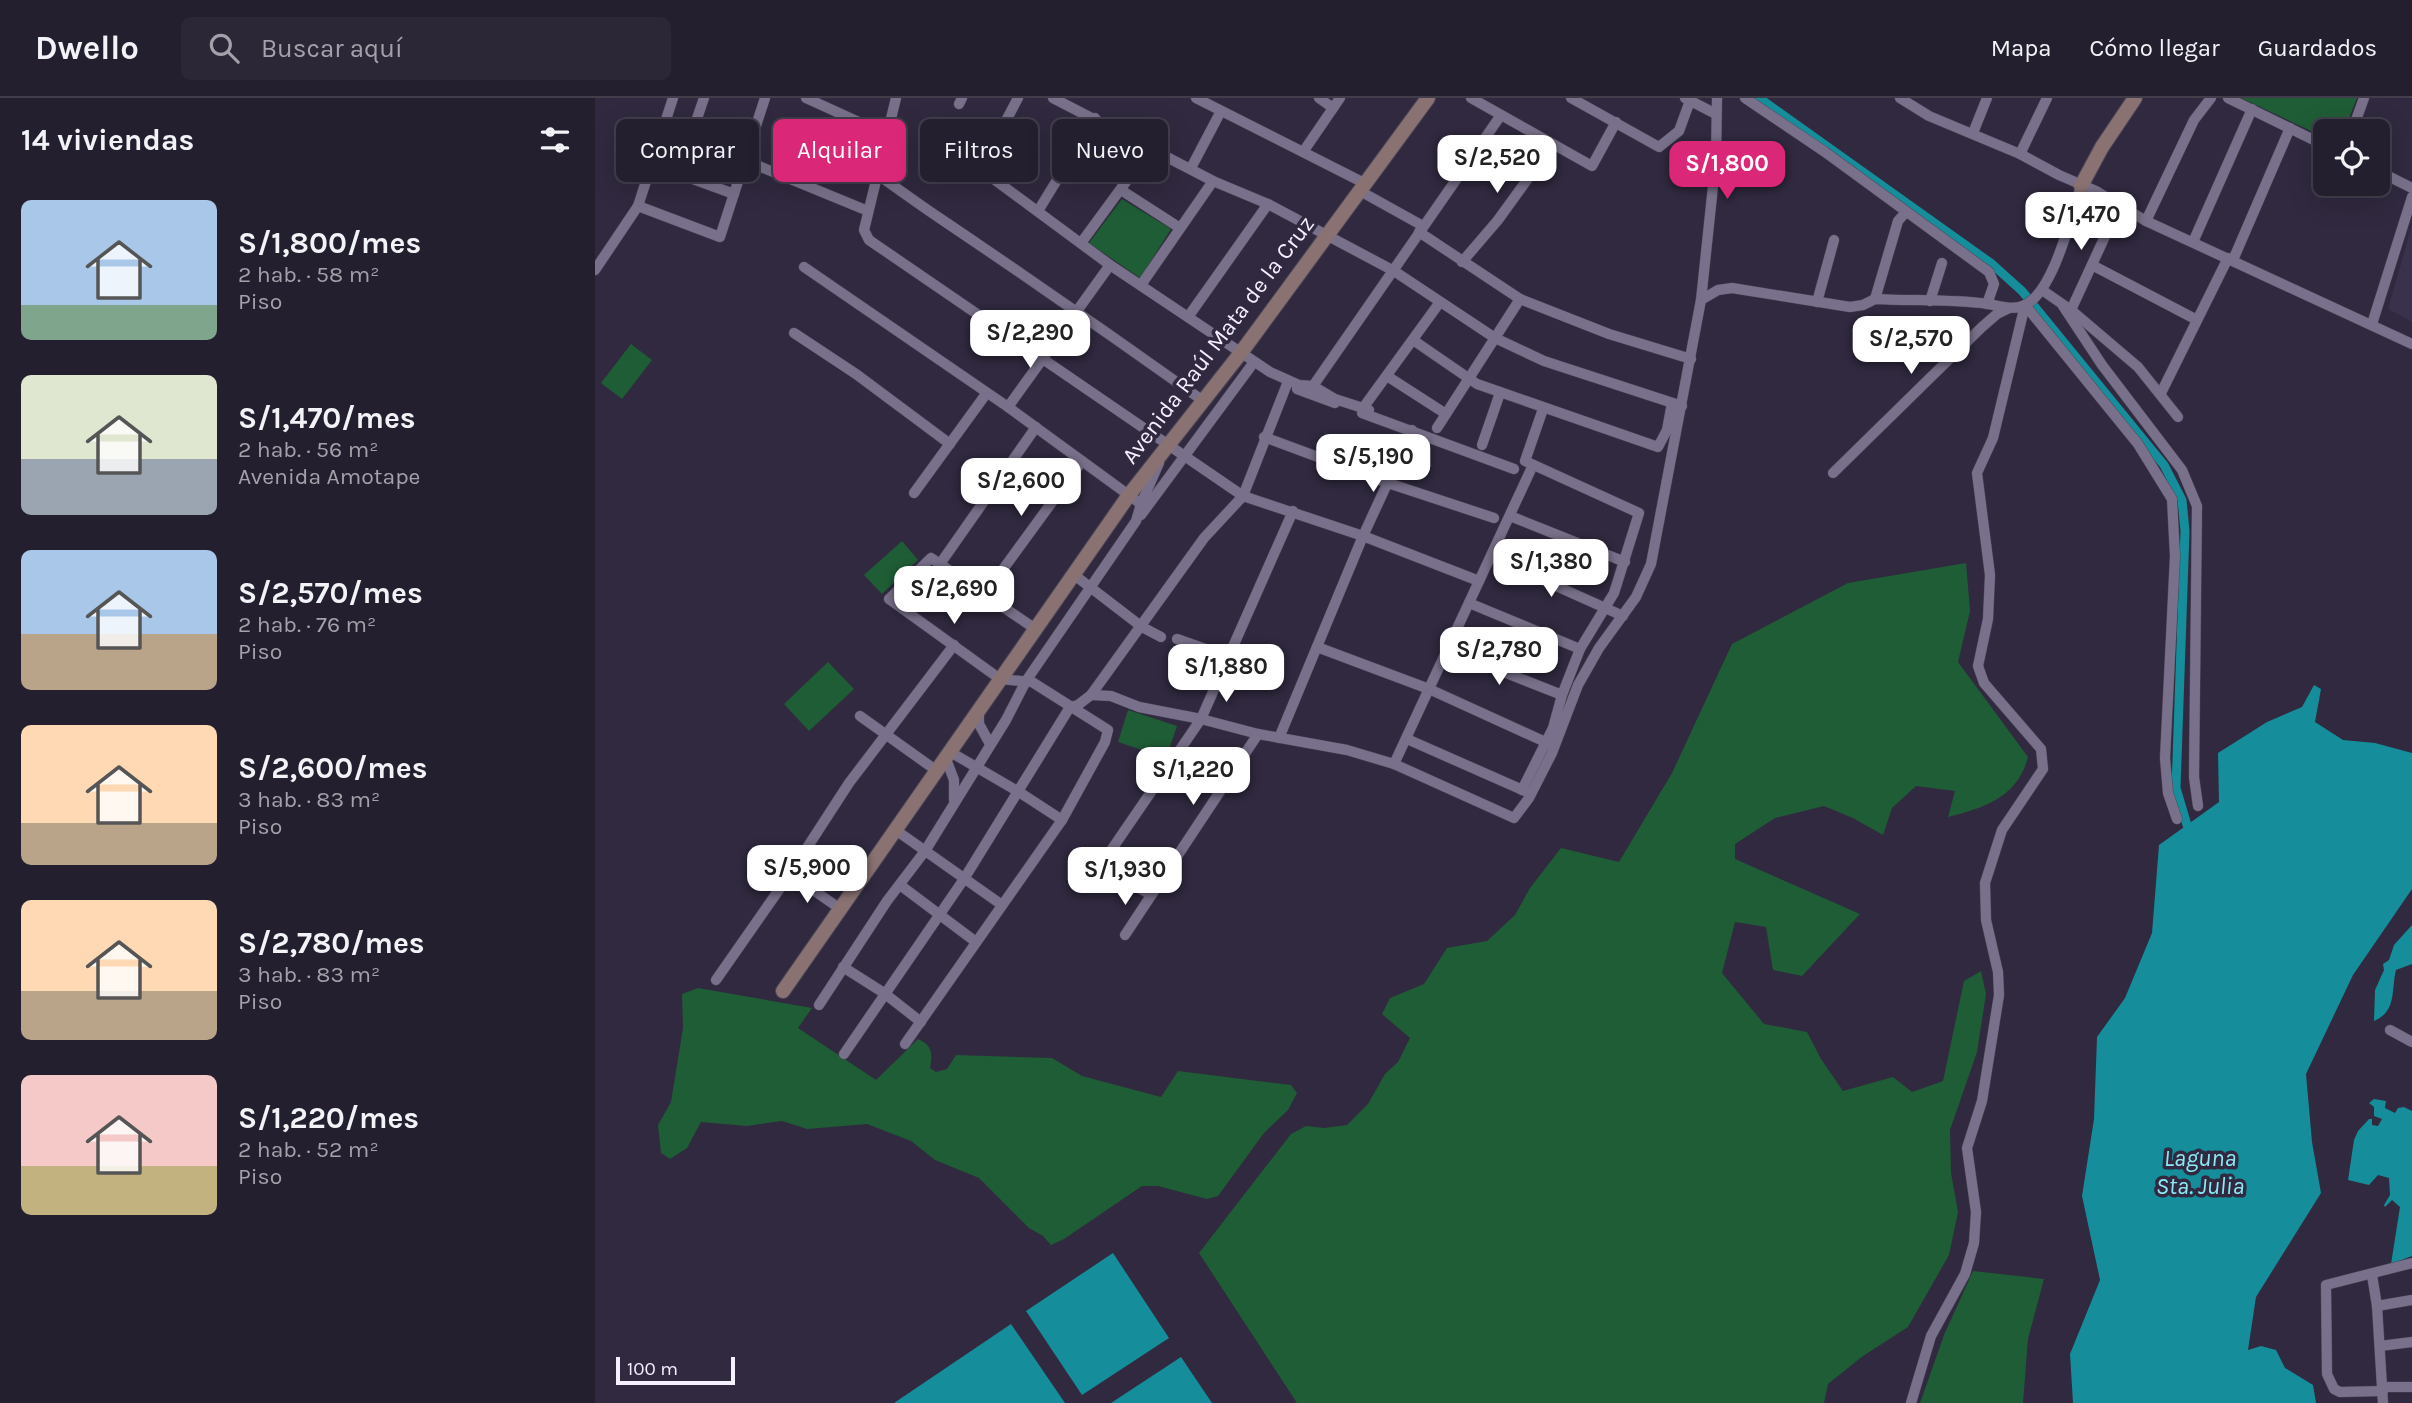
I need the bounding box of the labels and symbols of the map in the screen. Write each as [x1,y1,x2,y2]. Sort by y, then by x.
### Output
pin: S/2,520 [1432,136,1562,195]
pin: S/1,800 [1662,141,1792,201]
pin: S/1,470 [2016,192,2146,252]
street label: Avenida Raúl Mata de la Cruz [1116,211,1320,469]
pin: S/2,290 [965,310,1095,370]
pin: S/2,570 [1846,316,1976,376]
pin: S/5,190 [1308,434,1438,494]
pin: S/2,600 [956,458,1086,518]
pin: S/1,380 [1486,540,1616,599]
pin: S/2,690 [889,566,1019,626]
pin: S/2,780 [1434,628,1564,687]
pin: S/1,880 [1161,644,1291,704]
pin: S/1,220 [1128,748,1258,807]
pin: S/5,900 [742,846,872,905]
pin: S/1,930 [1060,848,1190,907]
water label: Laguna Sta. Julia [2156,1144,2244,1200]
scale bar [616,1354,735,1386]

